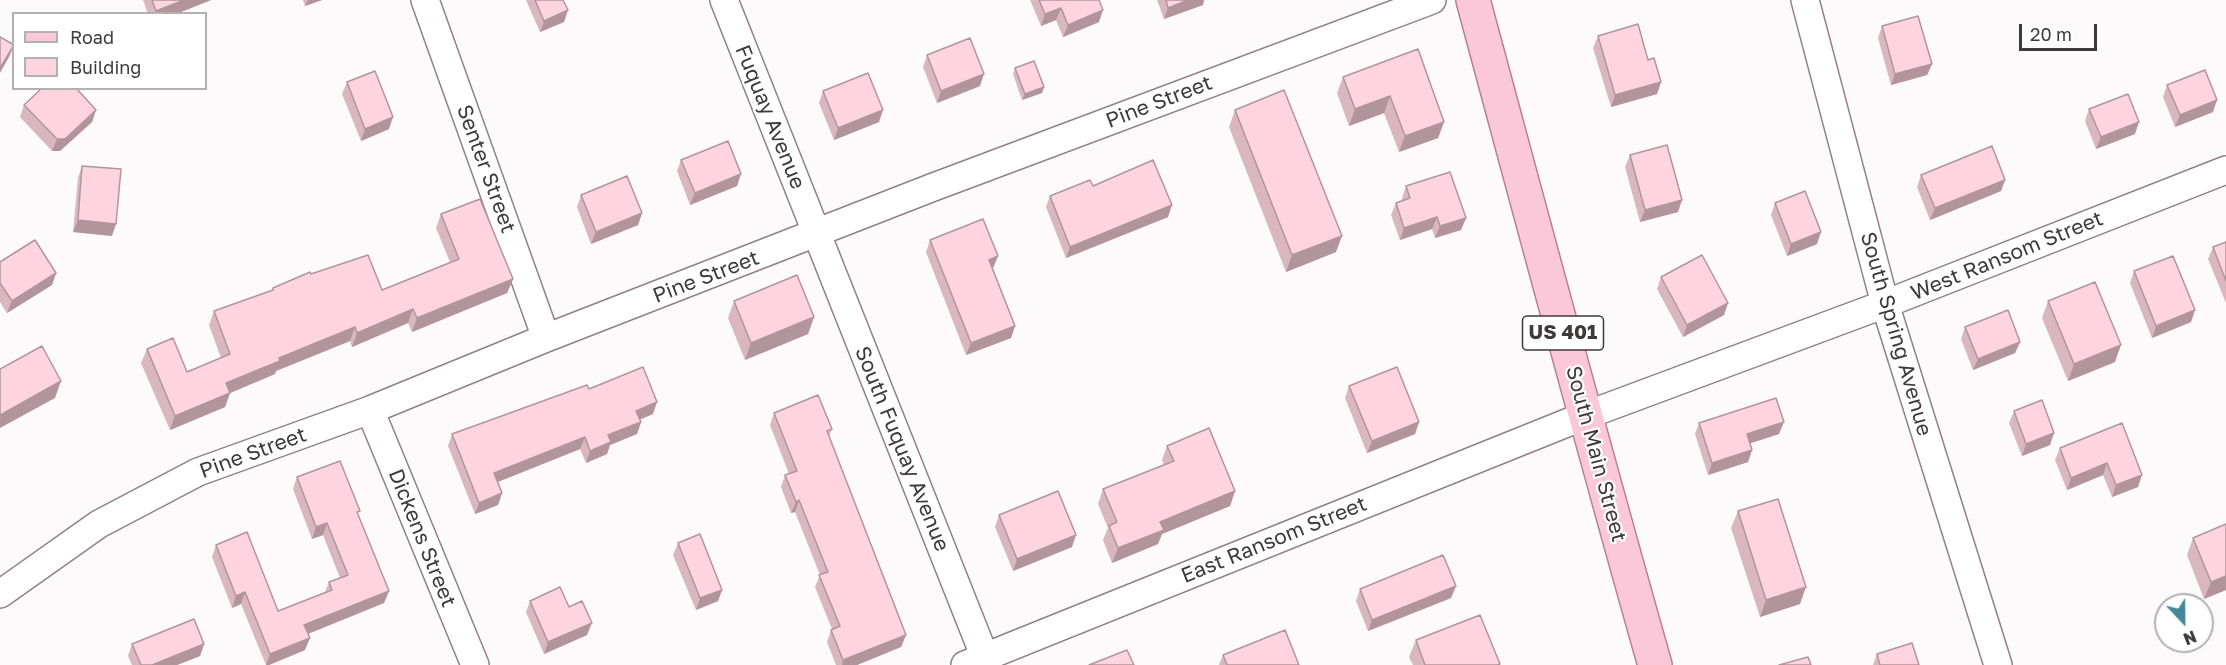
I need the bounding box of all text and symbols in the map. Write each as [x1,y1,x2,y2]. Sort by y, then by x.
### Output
legend [12,12,207,90]
scale bar [2022,12,2100,50]
text: 20 m [2030,23,2072,45]
text: Road [70,26,114,48]
street label: Fuquay Avenue [730,41,810,193]
text: Building [70,56,141,78]
street label: Pine Street [1102,70,1216,134]
street label: Senter Street [451,101,521,237]
street label: West Ransom Street [1907,206,2107,306]
street label: South Spring Avenue [1855,229,1937,439]
street label: Pine Street [649,245,763,309]
road number: US 401 [1522,316,1604,350]
street label: South Fuquay Avenue [849,343,955,555]
street label: South Main Street [1560,363,1632,545]
street label: Pine Street [196,422,310,484]
street label: Dickens Street [383,465,461,611]
street label: East Ransom Street [1178,491,1370,589]
north arrow [2154,593,2214,653]
text: N [2181,626,2199,649]

